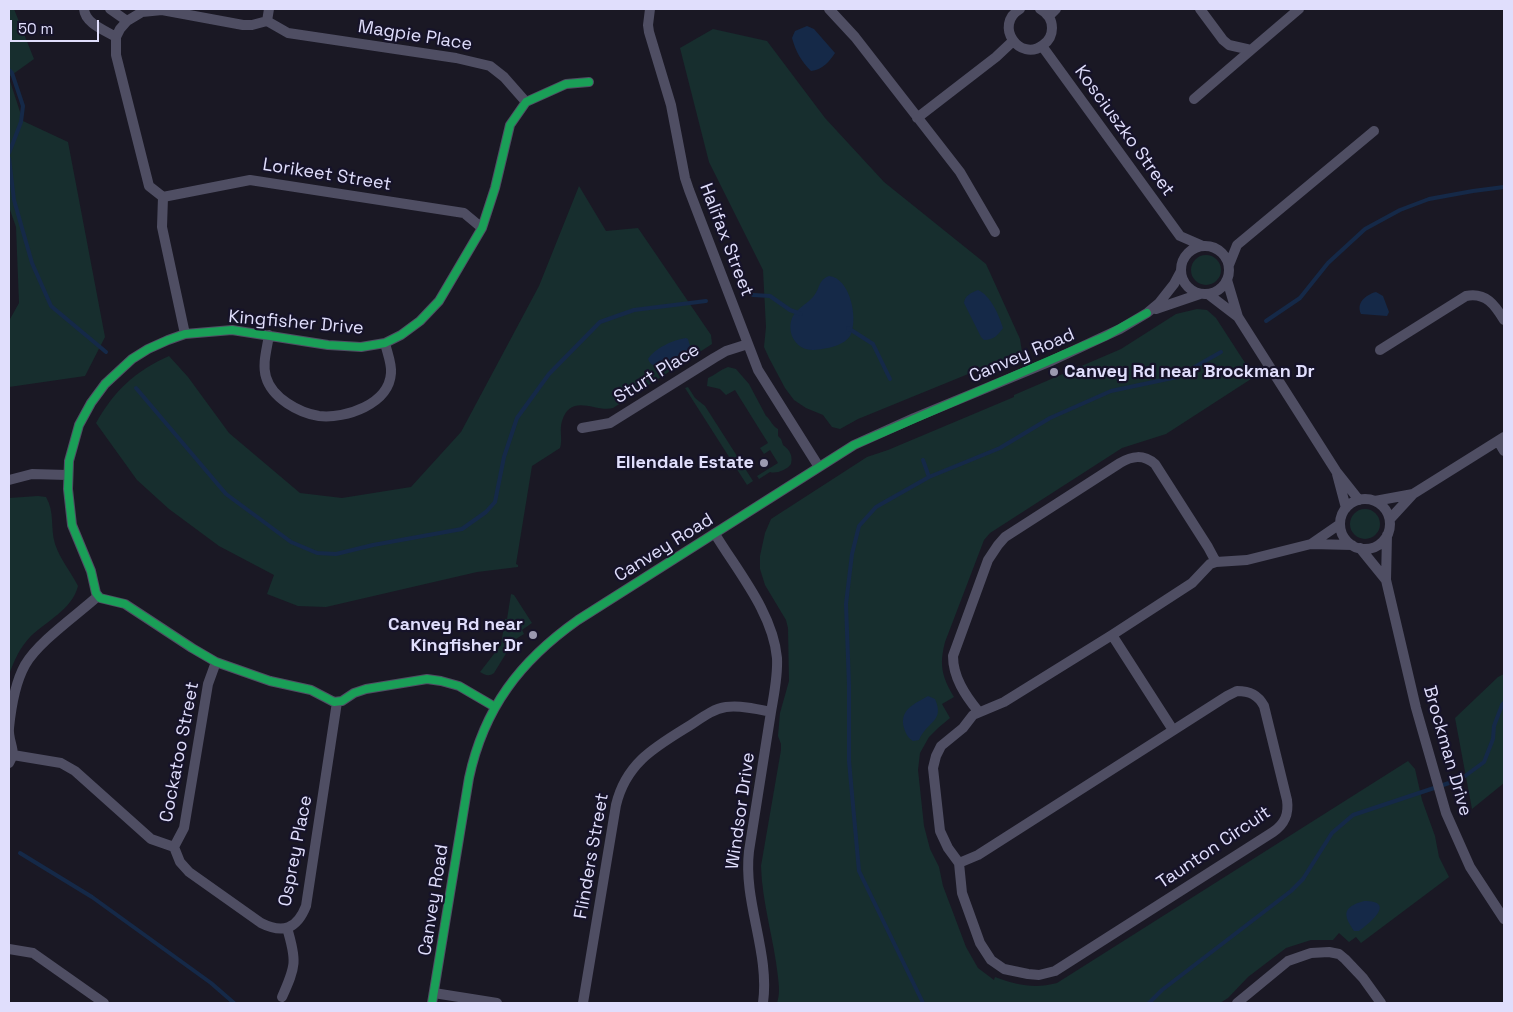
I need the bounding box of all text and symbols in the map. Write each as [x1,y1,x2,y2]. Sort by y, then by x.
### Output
scale bar [12,10,101,42]
street label: Magpie Place [356,16,474,56]
text: 50 m [18,19,53,38]
street label: Kosciuszko Street [1069,61,1179,201]
street label: Lorikeet Street [261,154,393,196]
street label: Halifax Street [695,180,757,300]
street label: Kingfisher Drive [228,306,364,340]
street label: Canvey Road [966,324,1078,388]
street label: Sturt Place [610,339,704,409]
place label: Canvey Rd near Brockman Dr [1064,361,1315,383]
marker: Canvey Rd near Brockman Dr [1048,366,1060,378]
place label: Ellendale Estate [616,452,754,474]
marker: Ellendale Estate [758,457,770,469]
street label: Canvey Road [611,509,717,587]
place label: Canvey Rd near Kingfisher Dr [388,614,523,656]
marker: Canvey Rd near Kingfisher Dr [527,629,539,641]
street label: Cockatoo Street [156,680,204,824]
street label: Brockman Drive [1418,683,1476,819]
street label: Windsor Drive [722,751,760,871]
street label: Flinders Street [570,791,614,921]
street label: Osprey Place [275,794,317,908]
street label: Taunton Circuit [1153,802,1275,894]
street label: Canvey Road [415,843,453,957]

